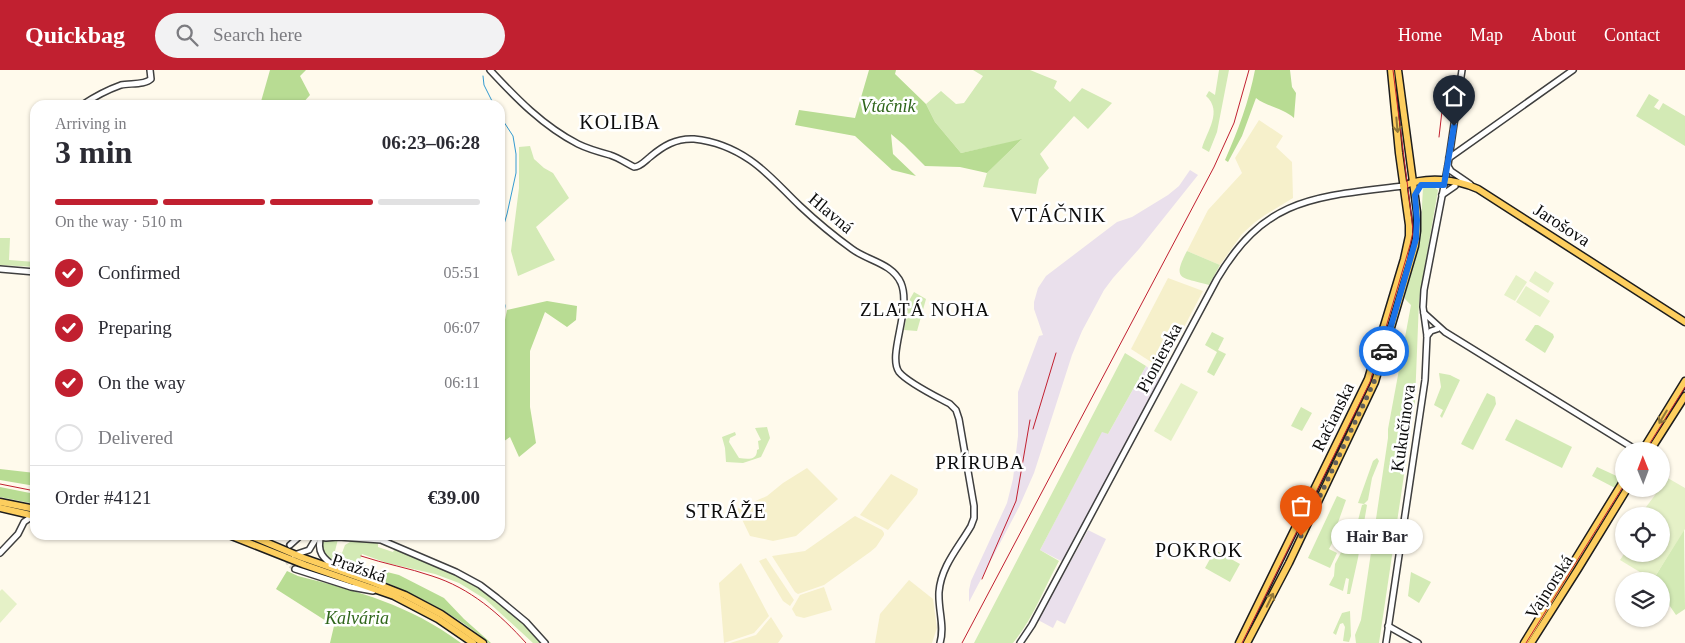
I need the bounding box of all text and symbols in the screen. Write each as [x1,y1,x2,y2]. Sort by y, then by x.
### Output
search box [155,13,505,58]
icon: search [173,21,201,49]
text: Quickbag [25,22,125,48]
text: Search here [213,24,302,45]
text: Home [1398,25,1442,45]
text: Map [1470,25,1503,45]
text: About [1531,25,1576,45]
text: Contact [1604,25,1660,45]
pin [1433,75,1475,126]
icon: home [1440,82,1468,110]
park label: Vtáčnik [861,96,916,116]
district label: KOLIBA [579,111,661,133]
text: Arriving in [55,115,127,132]
one-way arrow [1392,117,1402,133]
text: 06:23–06:28 [382,132,480,153]
text: 3 min [55,134,132,170]
street label: Hlavná [805,189,857,237]
street label: Jarošova [1530,199,1594,251]
district label: VTÁČNIK [1010,203,1107,226]
text: On the way · 510 m [55,213,183,230]
icon: check [55,259,83,287]
text: Confirmed [98,262,180,283]
text: 05:51 [444,264,480,281]
district label: ZLATÁ NOHA [860,299,990,320]
icon: check [55,314,83,342]
text: Preparing [98,317,172,338]
text: 06:07 [444,319,480,336]
street label: Pionierska [1132,320,1186,396]
courier [1359,326,1409,376]
icon: car [1370,337,1398,365]
icon: check [55,369,83,397]
text: On the way [98,372,186,393]
text: 06:11 [444,374,480,391]
street label: Račianska [1308,379,1358,455]
street label: Kukučínova [1387,383,1419,473]
one-way arrow [1658,410,1668,424]
text: Delivered [98,427,173,448]
north arrow [1615,442,1670,498]
map controls [1615,442,1670,627]
district label: PRÍRUBA [935,452,1025,473]
pin [1280,485,1322,536]
text: Order #4121 [55,487,152,508]
text: €39.00 [428,487,480,508]
icon: bag [1287,492,1315,520]
district label: STRÁŽE [685,500,767,522]
button: locate [1615,507,1670,562]
callout: Hair Bar [1331,518,1424,554]
text: Hair Bar [1346,528,1408,545]
district label: POKROK [1155,539,1243,561]
street label: Pražská [329,549,389,587]
street label: Vajnorská [1521,551,1577,623]
button: layers [1615,572,1670,627]
one-way arrow [1266,593,1275,608]
park label: Kalvária [324,608,389,628]

